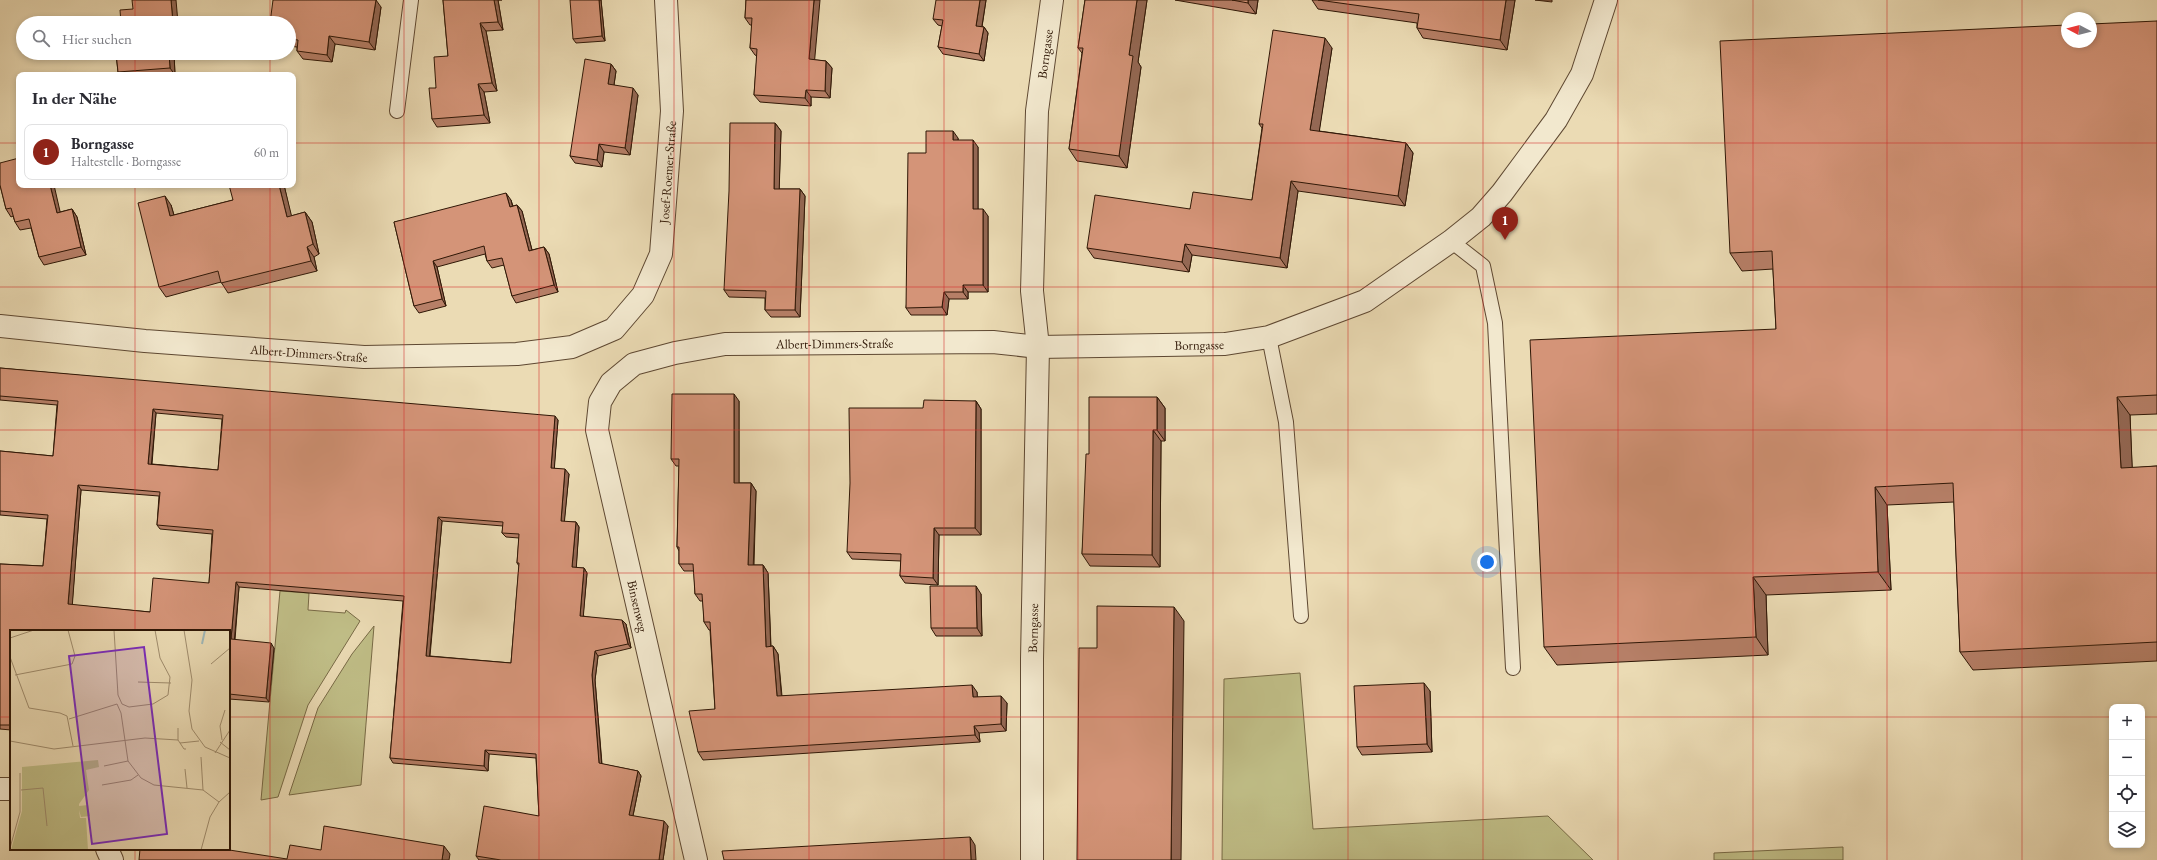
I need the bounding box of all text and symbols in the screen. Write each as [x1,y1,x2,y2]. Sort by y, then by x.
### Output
north arrow [2061,12,2097,48]
search box [16,16,296,60]
icon: search [30,27,52,49]
street label: Borngasse [1033,28,1057,80]
text: Hier suchen [62,29,132,48]
text: In der Nähe [32,87,117,109]
street label: Josef-Roemer-Straße [655,120,680,225]
text: Borngasse [71,134,134,153]
text: 1 [43,144,49,161]
text: 60 m [254,144,279,161]
text: Haltestelle · Borngasse [71,153,181,170]
pin: 1 [1492,207,1518,240]
street label: Albert-Dimmers-Straße [775,335,893,353]
street label: Borngasse [1174,336,1224,354]
street label: Albert-Dimmers-Straße [248,341,368,366]
your location [1477,552,1497,572]
street label: Binsenweg [623,578,652,634]
street label: Borngasse [1024,603,1042,653]
inset map [10,630,230,850]
map controls [2109,704,2145,848]
button: + [2109,704,2145,740]
button: − [2109,740,2145,776]
button: locate [2109,776,2145,812]
button: layers [2109,812,2145,848]

